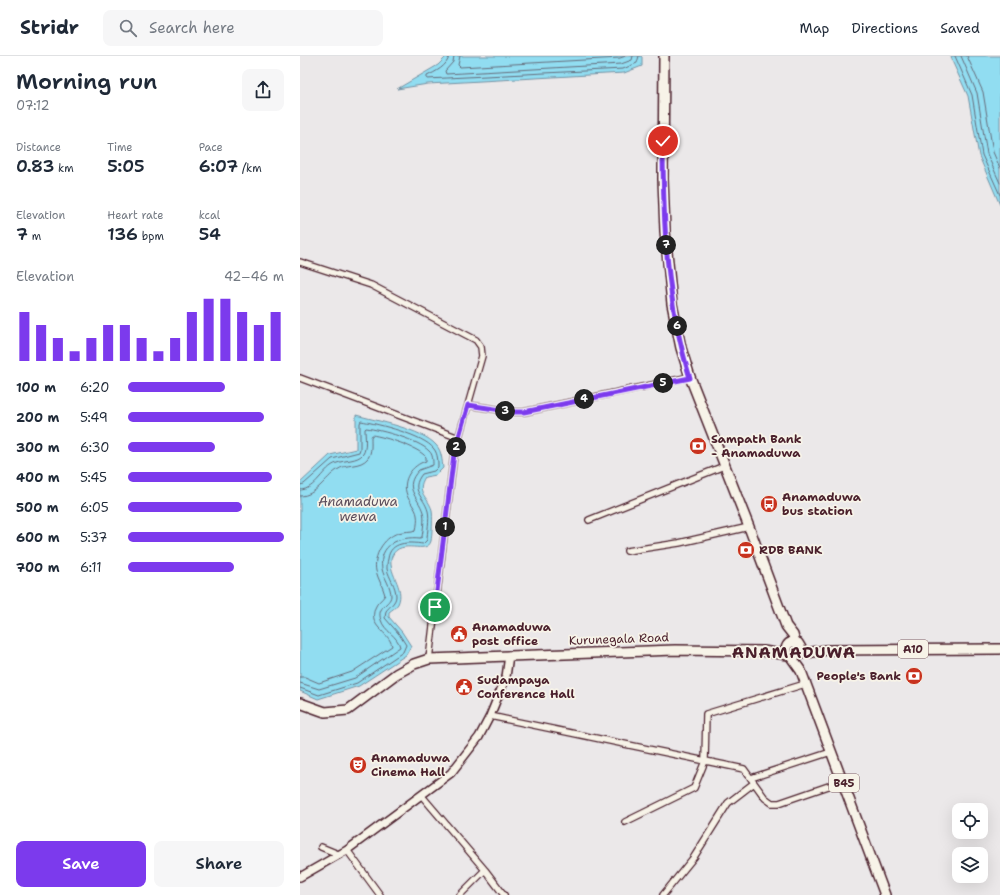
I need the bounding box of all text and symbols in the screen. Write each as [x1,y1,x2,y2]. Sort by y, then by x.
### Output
search box [103,10,383,46]
text: Stridr [20,15,79,40]
icon: search [117,17,139,39]
text: Search here [149,18,235,38]
text: Map [800,19,830,37]
text: Directions [852,19,918,37]
text: Saved [940,19,980,37]
text: Morning run [16,67,157,96]
button: share [242,69,284,111]
text: 07:12 [16,97,50,114]
pin [646,124,680,158]
icon: check [652,130,674,152]
text: Distance [16,140,61,155]
text: Time [107,140,133,155]
text: Pace [199,140,223,155]
text: 0.83 [16,155,54,177]
text: 5:05 [107,155,145,177]
text: 6:07 [199,155,238,177]
text: km [54,161,74,176]
text: /km [238,161,262,176]
text: Elevation [16,208,65,223]
text: Heart rate [107,208,163,223]
text: kcal [199,208,220,223]
text: 7 [16,223,28,245]
text: 136 [107,223,138,245]
text: 54 [199,223,221,245]
text: m [28,229,41,244]
text: bpm [138,229,164,244]
pin: 7 [656,235,676,255]
text: 7 [662,237,670,252]
text: Elevation [16,268,74,285]
text: 42–46 m [224,268,284,285]
pin: 6 [667,316,687,336]
text: 6 [673,318,681,333]
pin: 5 [653,373,673,393]
text: 5 [660,375,666,390]
text: 100 m [16,379,56,396]
text: 6:20 [80,379,109,396]
pin: 4 [574,389,594,409]
text: 4 [580,391,588,406]
pin: 3 [495,401,515,421]
text: 3 [501,403,509,418]
text: 200 m [16,409,59,426]
text: 5:49 [80,409,108,426]
place label: Sampath Bank - Anamaduwa [711,431,802,461]
bank icon: Sampath Bank - Anamaduwa [688,436,708,456]
pin: 2 [446,437,466,457]
text: 300 m [16,439,60,456]
text: 6:30 [80,439,109,456]
text: 2 [452,439,460,454]
text: 400 m [16,469,60,486]
text: 5:45 [80,469,107,486]
place label: Anamaduwa bus station [782,489,862,519]
water label: Anamaduwa wewa [318,493,398,525]
bus stop icon: Anamaduwa bus station [759,494,779,514]
text: 500 m [16,499,59,516]
text: 6:05 [80,499,109,516]
pin: 1 [435,517,455,537]
text: 1 [442,519,448,534]
text: 600 m [16,529,60,546]
text: 5:37 [80,529,107,546]
bank icon: RDB BANK [736,540,756,560]
place label: RDB BANK [759,542,823,558]
text: 700 m [16,559,60,576]
text: 6:11 [80,559,102,576]
pin [418,590,452,624]
icon: arrive [424,596,446,618]
place label: Anamaduwa post office [472,619,552,649]
public building icon: Anamaduwa post office [449,624,469,644]
street label: Kurunegala Road [569,629,670,649]
road number: A10 [898,640,928,658]
district label: ANAMADUWA [732,642,856,663]
bank icon: People's Bank [904,666,924,686]
place label: People's Bank [816,668,901,684]
place label: Sudampaya Conference Hall [477,672,575,702]
public building icon: Sudampaya Conference Hall [454,677,474,697]
place label: Anamaduwa Cinema Hall [371,750,451,780]
theatre icon: Anamaduwa Cinema Hall [348,755,368,775]
road number: B45 [829,774,859,792]
map controls [952,803,988,883]
button: locate [952,803,988,839]
button: Save [16,841,146,887]
button: Share [154,841,284,887]
button: layers [952,847,988,883]

